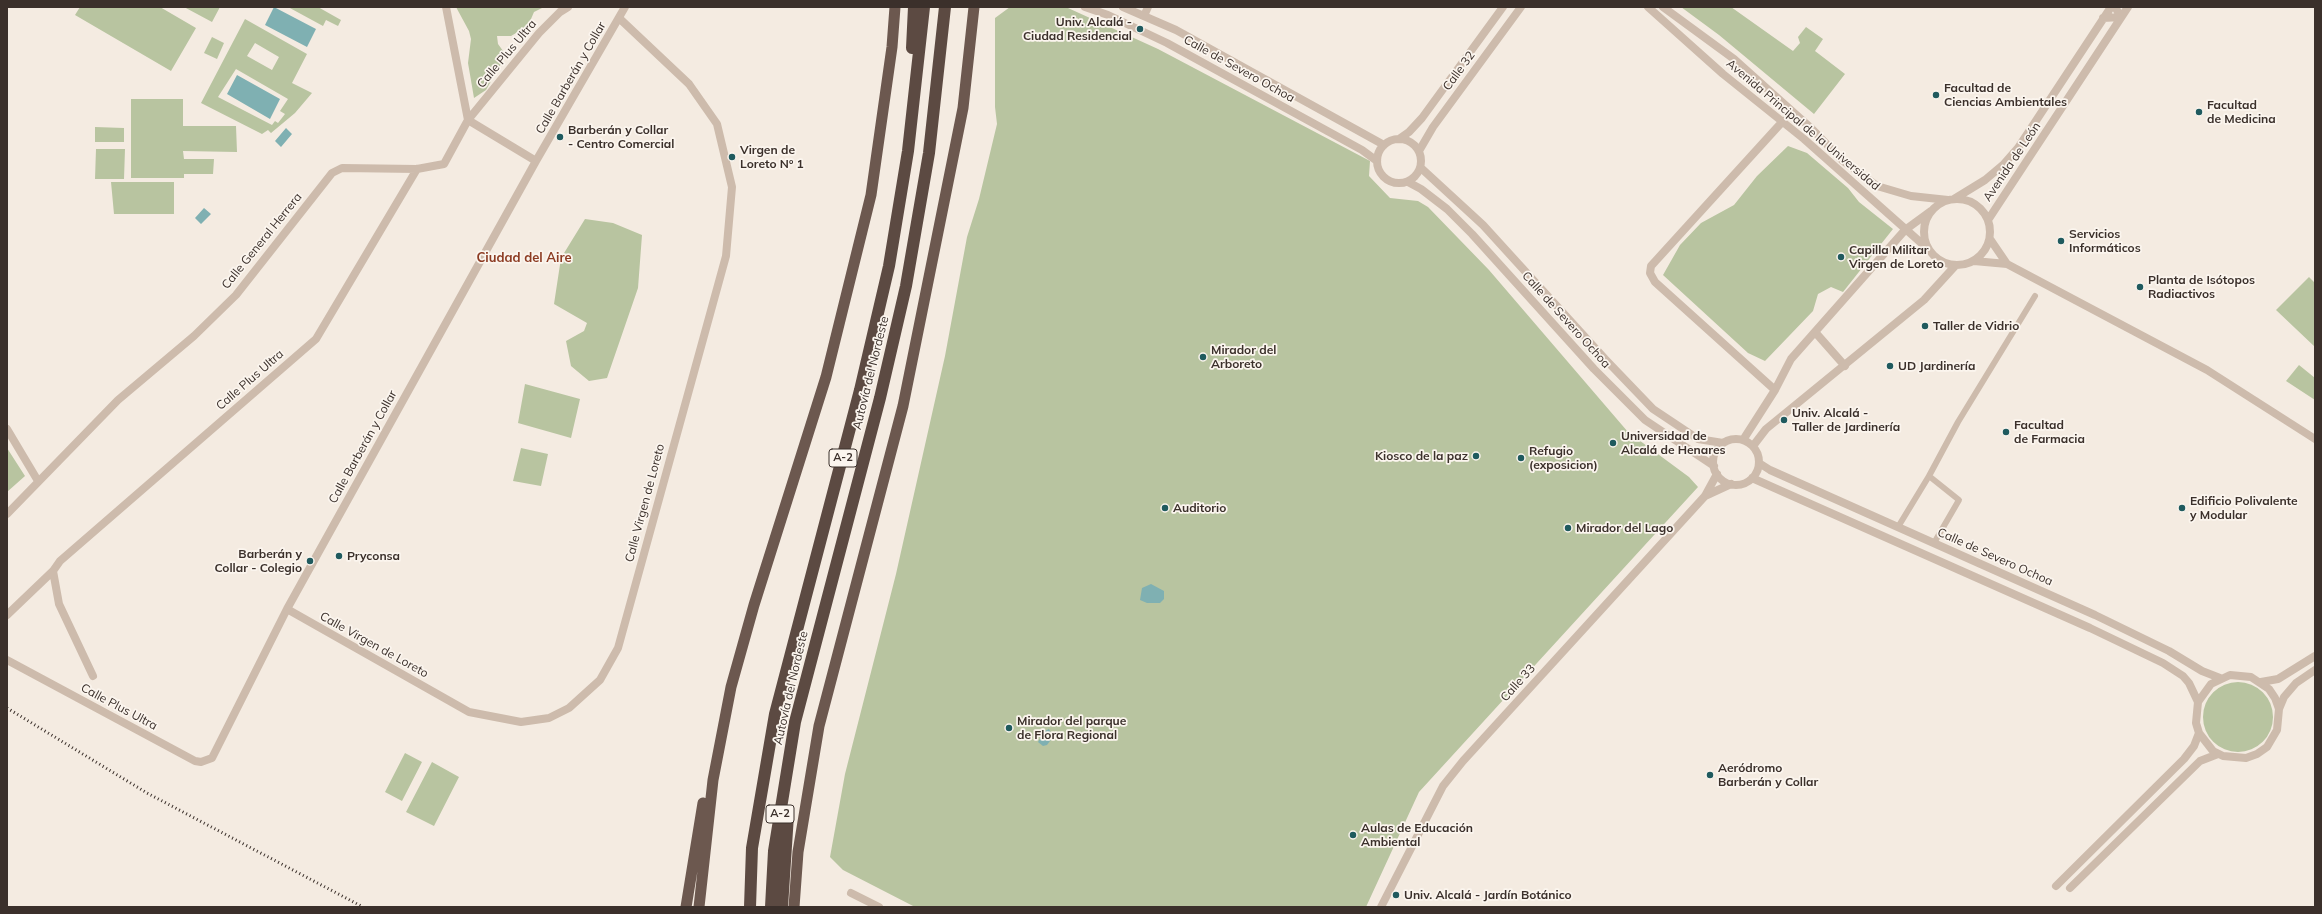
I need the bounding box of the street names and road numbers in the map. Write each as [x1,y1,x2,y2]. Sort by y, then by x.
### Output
street label: Calle Plus Ultra [474,17,540,91]
street label: Calle Barberán y Collar [533,19,609,137]
street label: Calle de Severo Ochoa [1181,32,1297,106]
street label: Calle 32 [1440,49,1478,93]
street label: Avenida Principal de la Universidad [1723,56,1883,194]
street label: Avenida de León [1980,120,2044,204]
street label: Calle General Herrera [219,190,305,292]
street label: Calle de Severo Ochoa [1519,269,1613,371]
street label: Autovía del Nordeste [850,315,892,431]
street label: Calle Plus Ultra [213,347,287,413]
street label: Calle Barberán y Collar [326,388,400,506]
street label: Calle Virgen de Loreto [622,442,668,564]
road number: A-2 [829,449,857,467]
street label: Calle de Severo Ochoa [1935,525,2055,589]
street label: Calle Virgen de Loreto [317,609,431,681]
street label: Autovía del Nordeste [771,630,811,746]
street label: Calle 33 [1498,661,1538,705]
street label: Calle Plus Ultra [78,681,160,733]
road number: A-2 [766,805,794,823]

